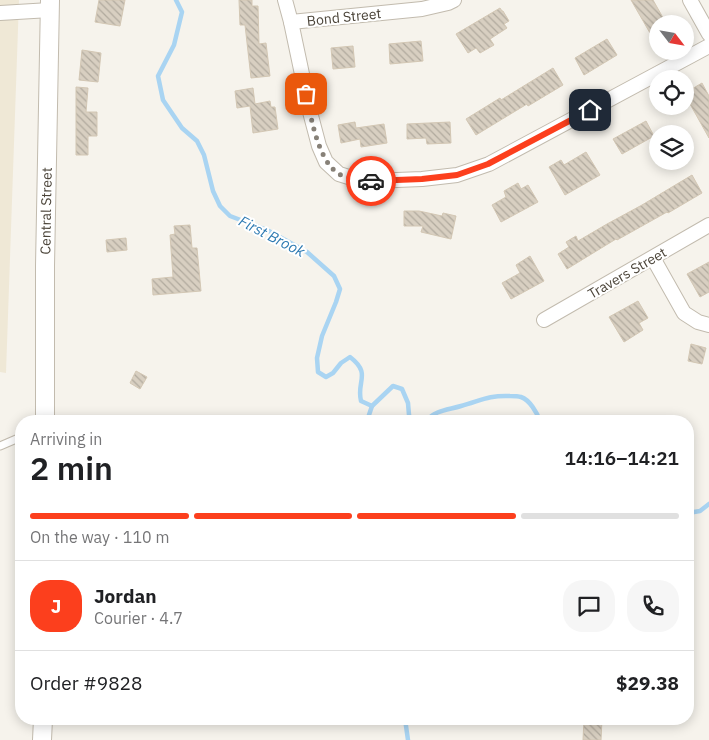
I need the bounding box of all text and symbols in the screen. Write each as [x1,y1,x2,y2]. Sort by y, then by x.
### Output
street label: Bond Street [306,4,382,30]
north arrow [649,15,694,60]
map controls [649,15,694,170]
button: locate [649,70,694,115]
pin [285,73,327,115]
icon: bag [292,80,320,108]
pin [569,89,611,131]
icon: home [576,96,604,124]
button: layers [649,125,694,170]
courier [346,156,396,206]
street label: Central Street [36,167,56,255]
icon: car [357,167,385,195]
water label: First Brook [236,211,308,261]
street label: Travers Street [584,243,670,303]
text: Arriving in [30,429,102,449]
text: 14:16–14:21 [565,446,679,470]
text: 2 min [30,447,113,489]
text: On the way · 110 m [30,527,169,547]
button: chat [563,580,615,632]
button: phone [627,580,679,632]
text: Jordan [94,584,157,608]
text: J [51,594,61,618]
text: Courier · 4.7 [94,608,183,628]
text: Order #9828 [30,671,142,695]
text: $29.38 [616,671,679,695]

